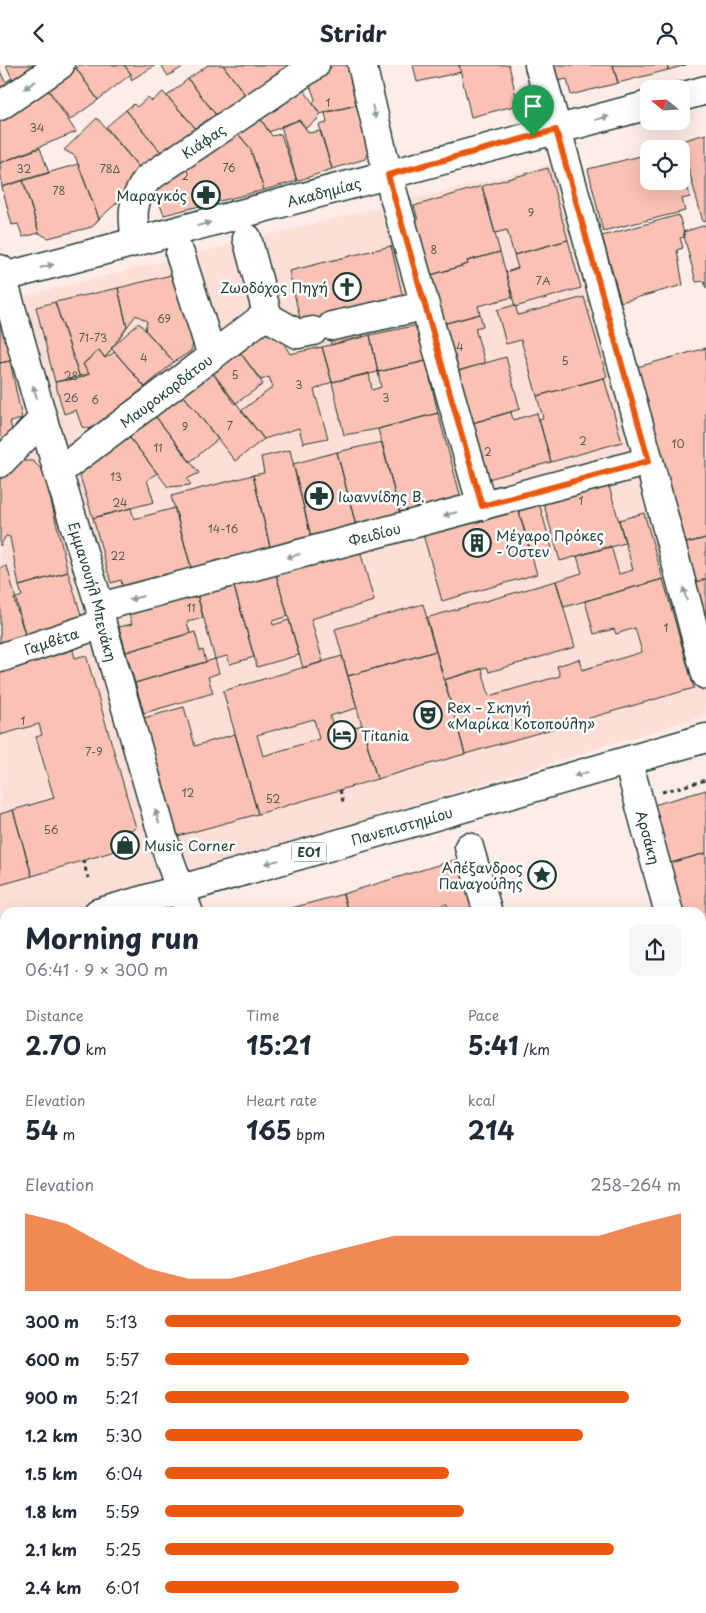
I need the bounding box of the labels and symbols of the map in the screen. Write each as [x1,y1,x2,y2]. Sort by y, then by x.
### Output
north arrow [640,80,690,130]
one-way arrow [23,81,37,90]
pin [512,85,554,136]
house number: 1 [326,94,331,111]
one-way arrow [370,105,378,120]
one-way arrow [595,114,610,122]
street label: Κιάφας [177,118,229,163]
house number: 34 [30,119,44,136]
house number: 76 [222,159,236,176]
house number: 32 [17,160,32,177]
house number: 78Δ [100,160,121,177]
house number: 2 [181,167,189,184]
street label: Ακαδημίας [284,172,363,212]
pharmacy icon: Μαραγκός [191,180,221,210]
house number: 78 [53,182,66,199]
place label: Μαραγκός [117,185,187,206]
house number: 9 [528,204,534,221]
one-way arrow [197,220,212,228]
house number: 8 [431,241,438,258]
one-way arrow [40,262,55,270]
church icon: Ζωοδόχος Πηγή [332,272,362,302]
house number: 7Α [536,272,550,289]
place label: Ζωοδόχος Πηγή [220,277,328,298]
house number: 69 [157,310,171,327]
house number: 71-73 [79,329,107,346]
house number: 4 [456,338,464,355]
street label: Μαυροκορδάτου [115,349,216,433]
house number: 4 [140,349,148,366]
house number: 5 [561,352,569,369]
house number: 5 [231,366,239,383]
house number: 28 [64,367,78,384]
house number: 3 [295,376,303,393]
one-way arrow [31,384,39,399]
house number: 26 [63,389,79,406]
house number: 3 [382,389,390,406]
house number: 6 [91,391,99,408]
house number: 7 [227,417,233,434]
house number: 9 [182,418,188,435]
house number: 2 [579,432,587,449]
house number: 10 [672,435,684,452]
house number: 11 [153,439,163,456]
house number: 2 [484,443,492,460]
house number: 13 [110,468,122,485]
pharmacy icon: Ιωαννίδης Β. [304,481,334,511]
place label: Ιωαννίδης Β. [338,486,425,507]
house number: 1 [579,492,584,509]
house number: 24 [113,494,127,511]
one-way arrow [443,511,458,519]
street label: Φειδίου [346,517,403,551]
street label: Εμμανουήλ Μπενάκη [64,519,123,664]
house number: 14-16 [208,520,238,537]
place label: Μέγαρο Πρόκες - Όστεν [496,525,604,562]
building icon: Μέγαρο Πρόκες - Όστεν [462,528,492,558]
house number: 22 [111,547,125,564]
one-way arrow [286,552,301,560]
one-way arrow [680,587,688,602]
one-way arrow [128,594,144,602]
house number: 11 [186,599,196,616]
house number: 1 [664,619,669,636]
street label: Γαμβέτα [21,622,81,660]
place label: Rex – Σκηνή «Μαρίκα Κοτοπούλη» [447,697,595,734]
theatre icon: Rex – Σκηνή «Μαρίκα Κοτοπούλη» [413,700,443,730]
house number: 1 [21,712,26,729]
hotel icon: Titania [327,720,357,750]
place label: Titania [361,725,410,746]
house number: 7-9 [85,743,103,760]
one-way arrow [574,770,589,778]
house number: 12 [182,784,195,801]
house number: 52 [266,790,280,807]
street label: Πανεπιστημίου [348,801,455,850]
street label: Αρσάκη [631,808,666,867]
one-way arrow [153,809,161,824]
house number: 56 [44,821,59,838]
shop icon: Music Corner [110,830,140,860]
place label: Music Corner [144,835,236,856]
road number: ΕΟ1 [292,843,326,861]
place label: Αλέξανδρος Παναγούλης [439,857,523,894]
one-way arrow [265,859,280,867]
place icon: Αλέξανδρος Παναγούλης [527,860,557,890]

